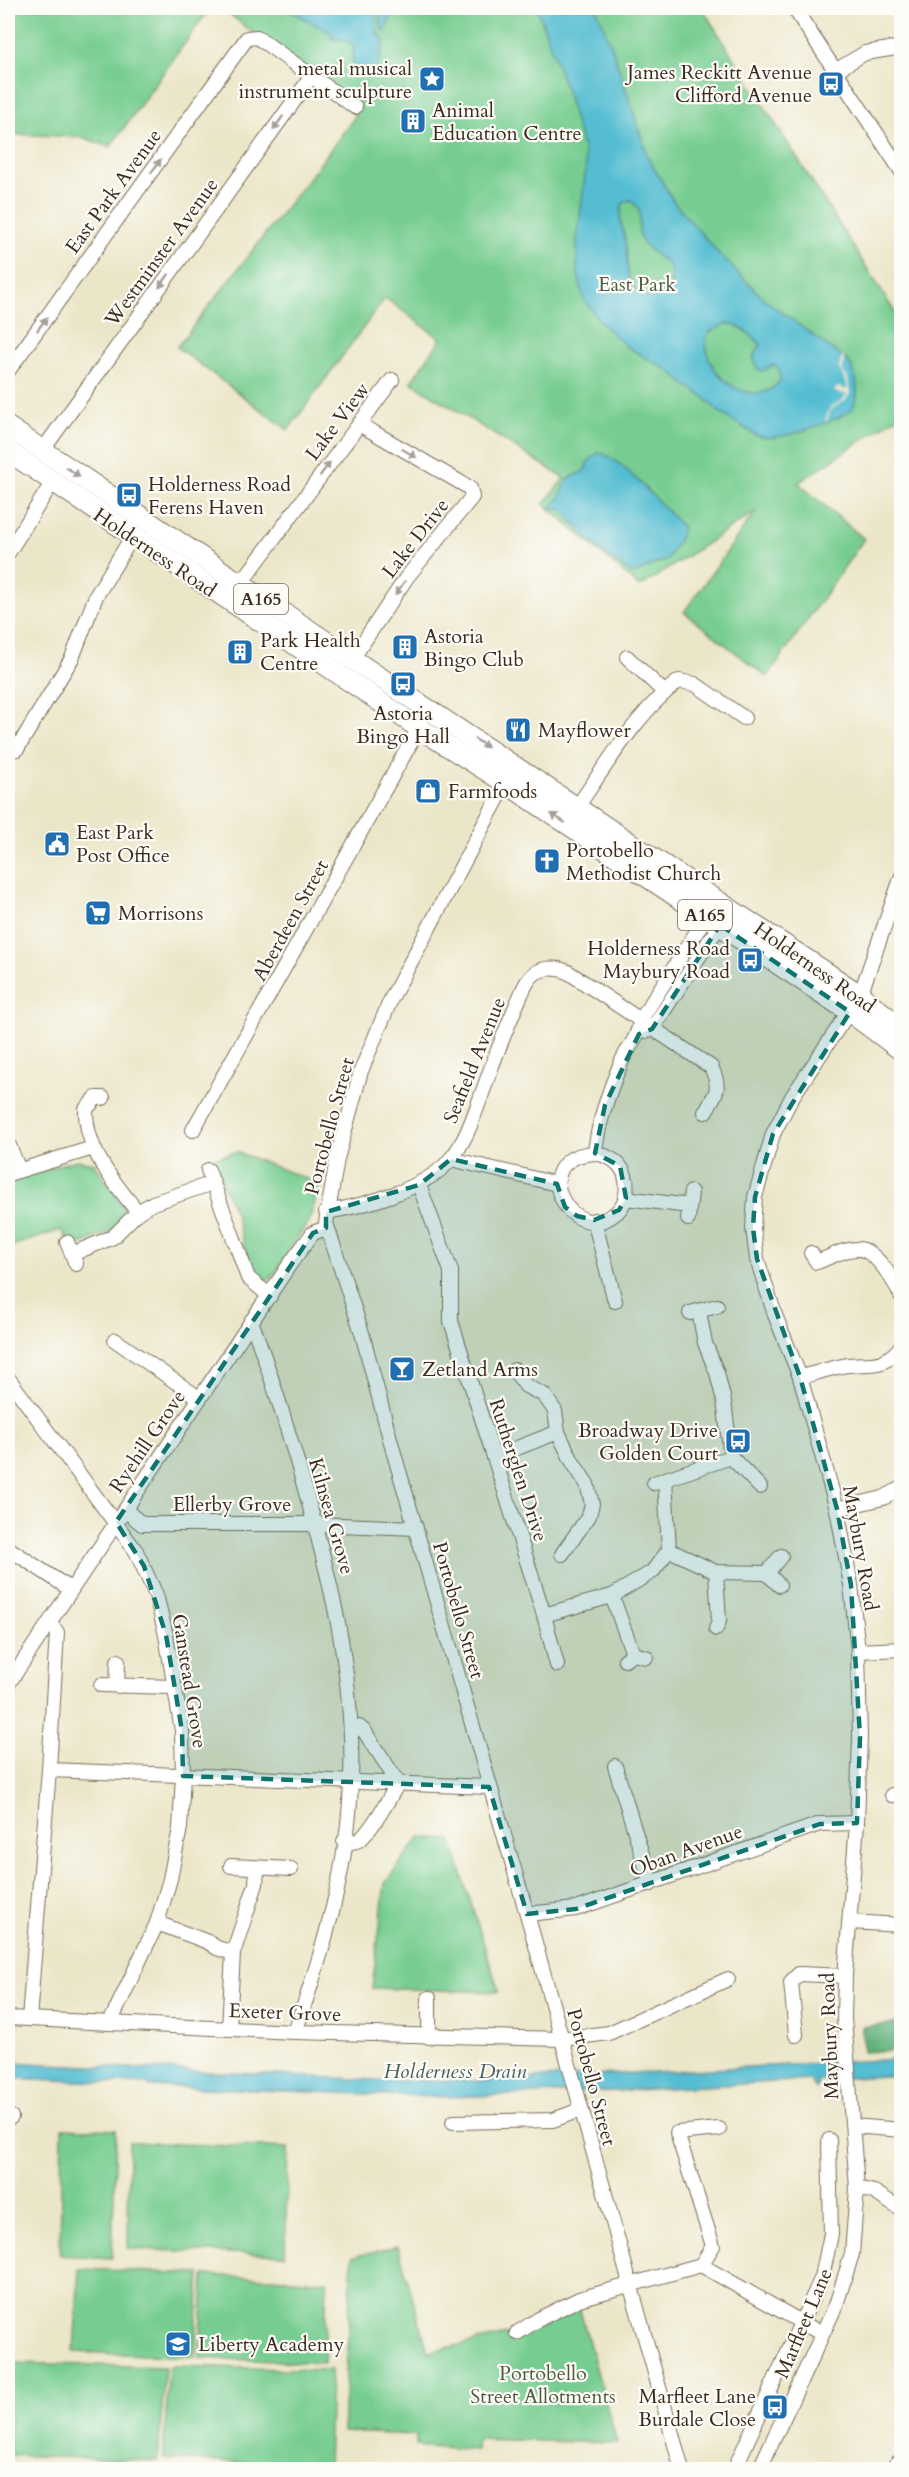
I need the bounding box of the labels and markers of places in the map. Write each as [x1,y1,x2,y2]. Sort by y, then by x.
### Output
place label: metal musical instrument sculpture [238,55,412,105]
place label: James Reckitt Avenue Clifford Avenue [624,59,812,109]
place icon: metal musical instrument sculpture [417,64,447,94]
bus stop icon: James Reckitt Avenue Clifford Avenue [816,69,846,99]
place label: Animal Education Centre [432,97,582,147]
building icon: Animal Education Centre [398,106,428,136]
place label: Holderness Road Ferens Haven [148,471,291,521]
bus stop icon: Holderness Road Ferens Haven [114,480,144,510]
place label: Astoria Bingo Club [424,623,524,673]
place label: Park Health Centre [260,627,361,677]
building icon: Astoria Bingo Club [390,632,420,662]
building icon: Park Health Centre [225,637,255,667]
bus stop icon: Astoria Bingo Hall [388,669,418,699]
place label: Astoria Bingo Hall [356,700,450,750]
restaurant icon: Mayflower [503,715,533,745]
place label: Mayflower [538,717,631,744]
shop icon: Farmfoods [413,776,443,806]
place label: Farmfoods [448,778,537,805]
place label: East Park Post Office [76,819,170,869]
public building icon: East Park Post Office [42,829,72,859]
place label: Portobello Methodist Church [566,837,721,887]
church icon: Portobello Methodist Church [532,846,562,876]
supermarket icon: Morrisons [83,898,113,928]
place label: Morrisons [118,900,203,927]
place label: Holderness Road Maybury Road [587,935,730,985]
bus stop icon: Holderness Road Maybury Road [735,945,765,975]
bar icon: Zetland Arms [387,1354,417,1384]
place label: Zetland Arms [422,1356,538,1383]
place label: Broadway Drive Golden Court [578,1417,719,1467]
bus stop icon: Broadway Drive Golden Court [723,1426,753,1456]
school or university icon: Liberty Academy [163,2329,193,2359]
place label: Liberty Academy [198,2331,345,2358]
place label: Marfleet Lane Burdale Close [638,2383,756,2433]
bus stop icon: Marfleet Lane Burdale Close [760,2392,790,2422]

